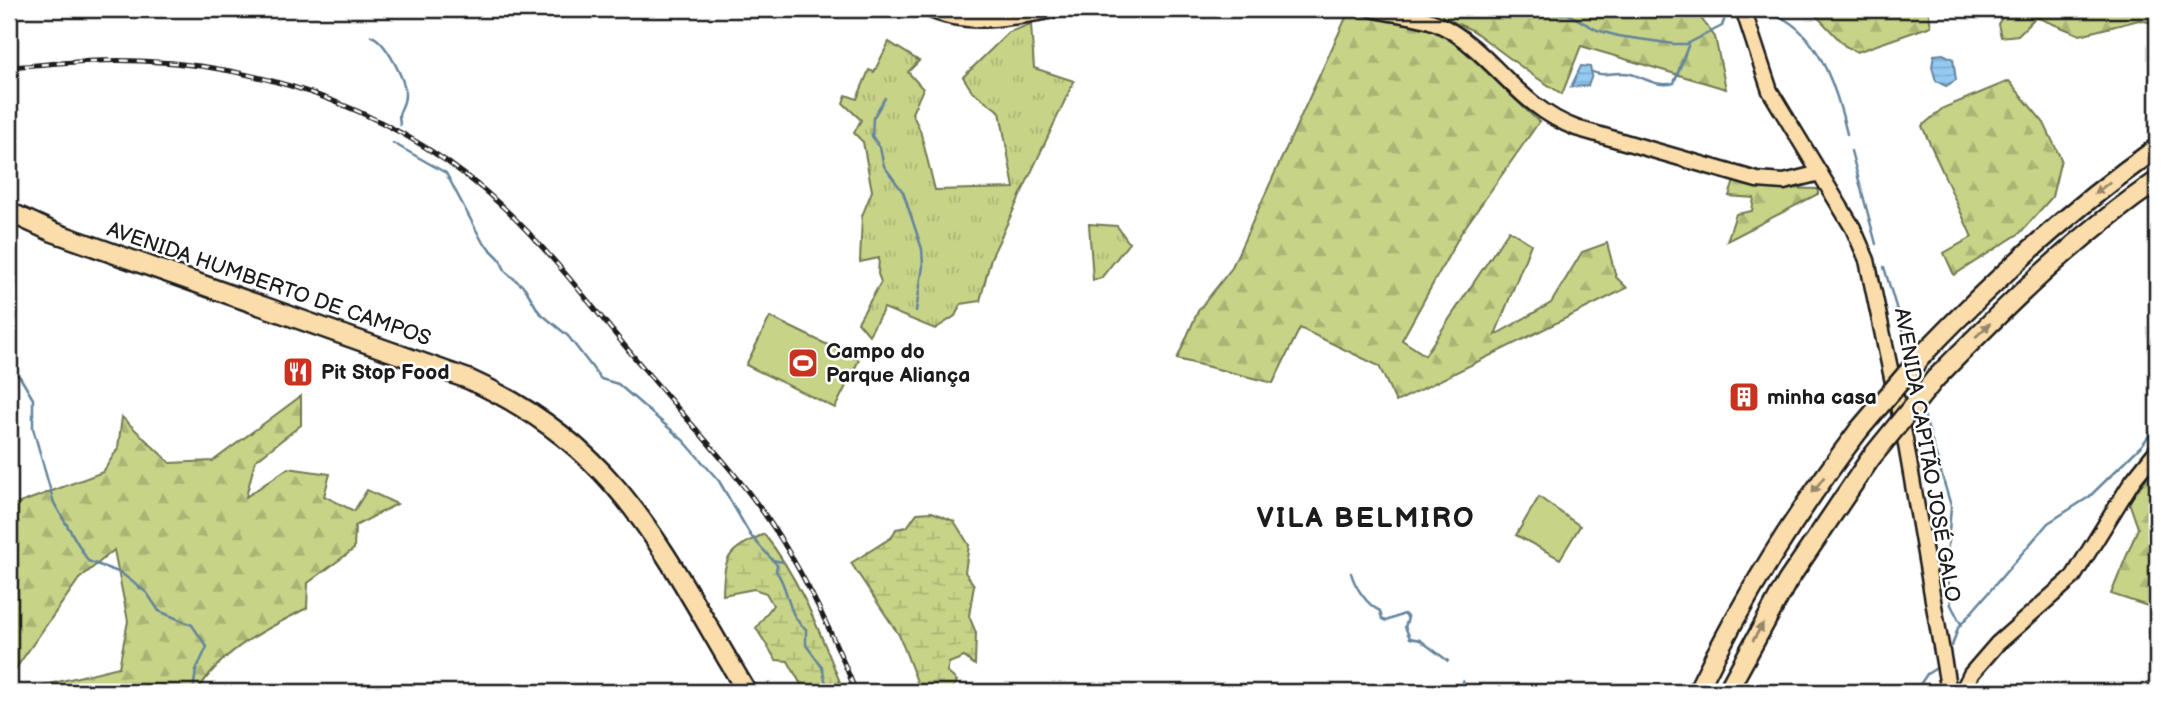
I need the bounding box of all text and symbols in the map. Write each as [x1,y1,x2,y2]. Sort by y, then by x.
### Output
one-way arrow [2093,181,2111,195]
street label: AVENIDA HUMBERTO DE CAMPOS [104,217,434,351]
street label: AVENIDA CAPITÃO JOSÉ GALO [1889,306,1965,604]
one-way arrow [1974,323,1991,339]
place label: Campo do Parque Aliança [826,339,970,388]
sports icon: Campo do Parque Aliança [786,346,820,380]
restaurant icon: Pit Stop Food [281,355,315,389]
place label: Pit Stop Food [321,360,449,385]
building icon: minha casa [1727,380,1761,414]
place label: minha casa [1767,385,1877,410]
one-way arrow [1811,476,1825,494]
district label: VILA BELMIRO [1257,502,1476,535]
one-way arrow [1752,622,1764,641]

